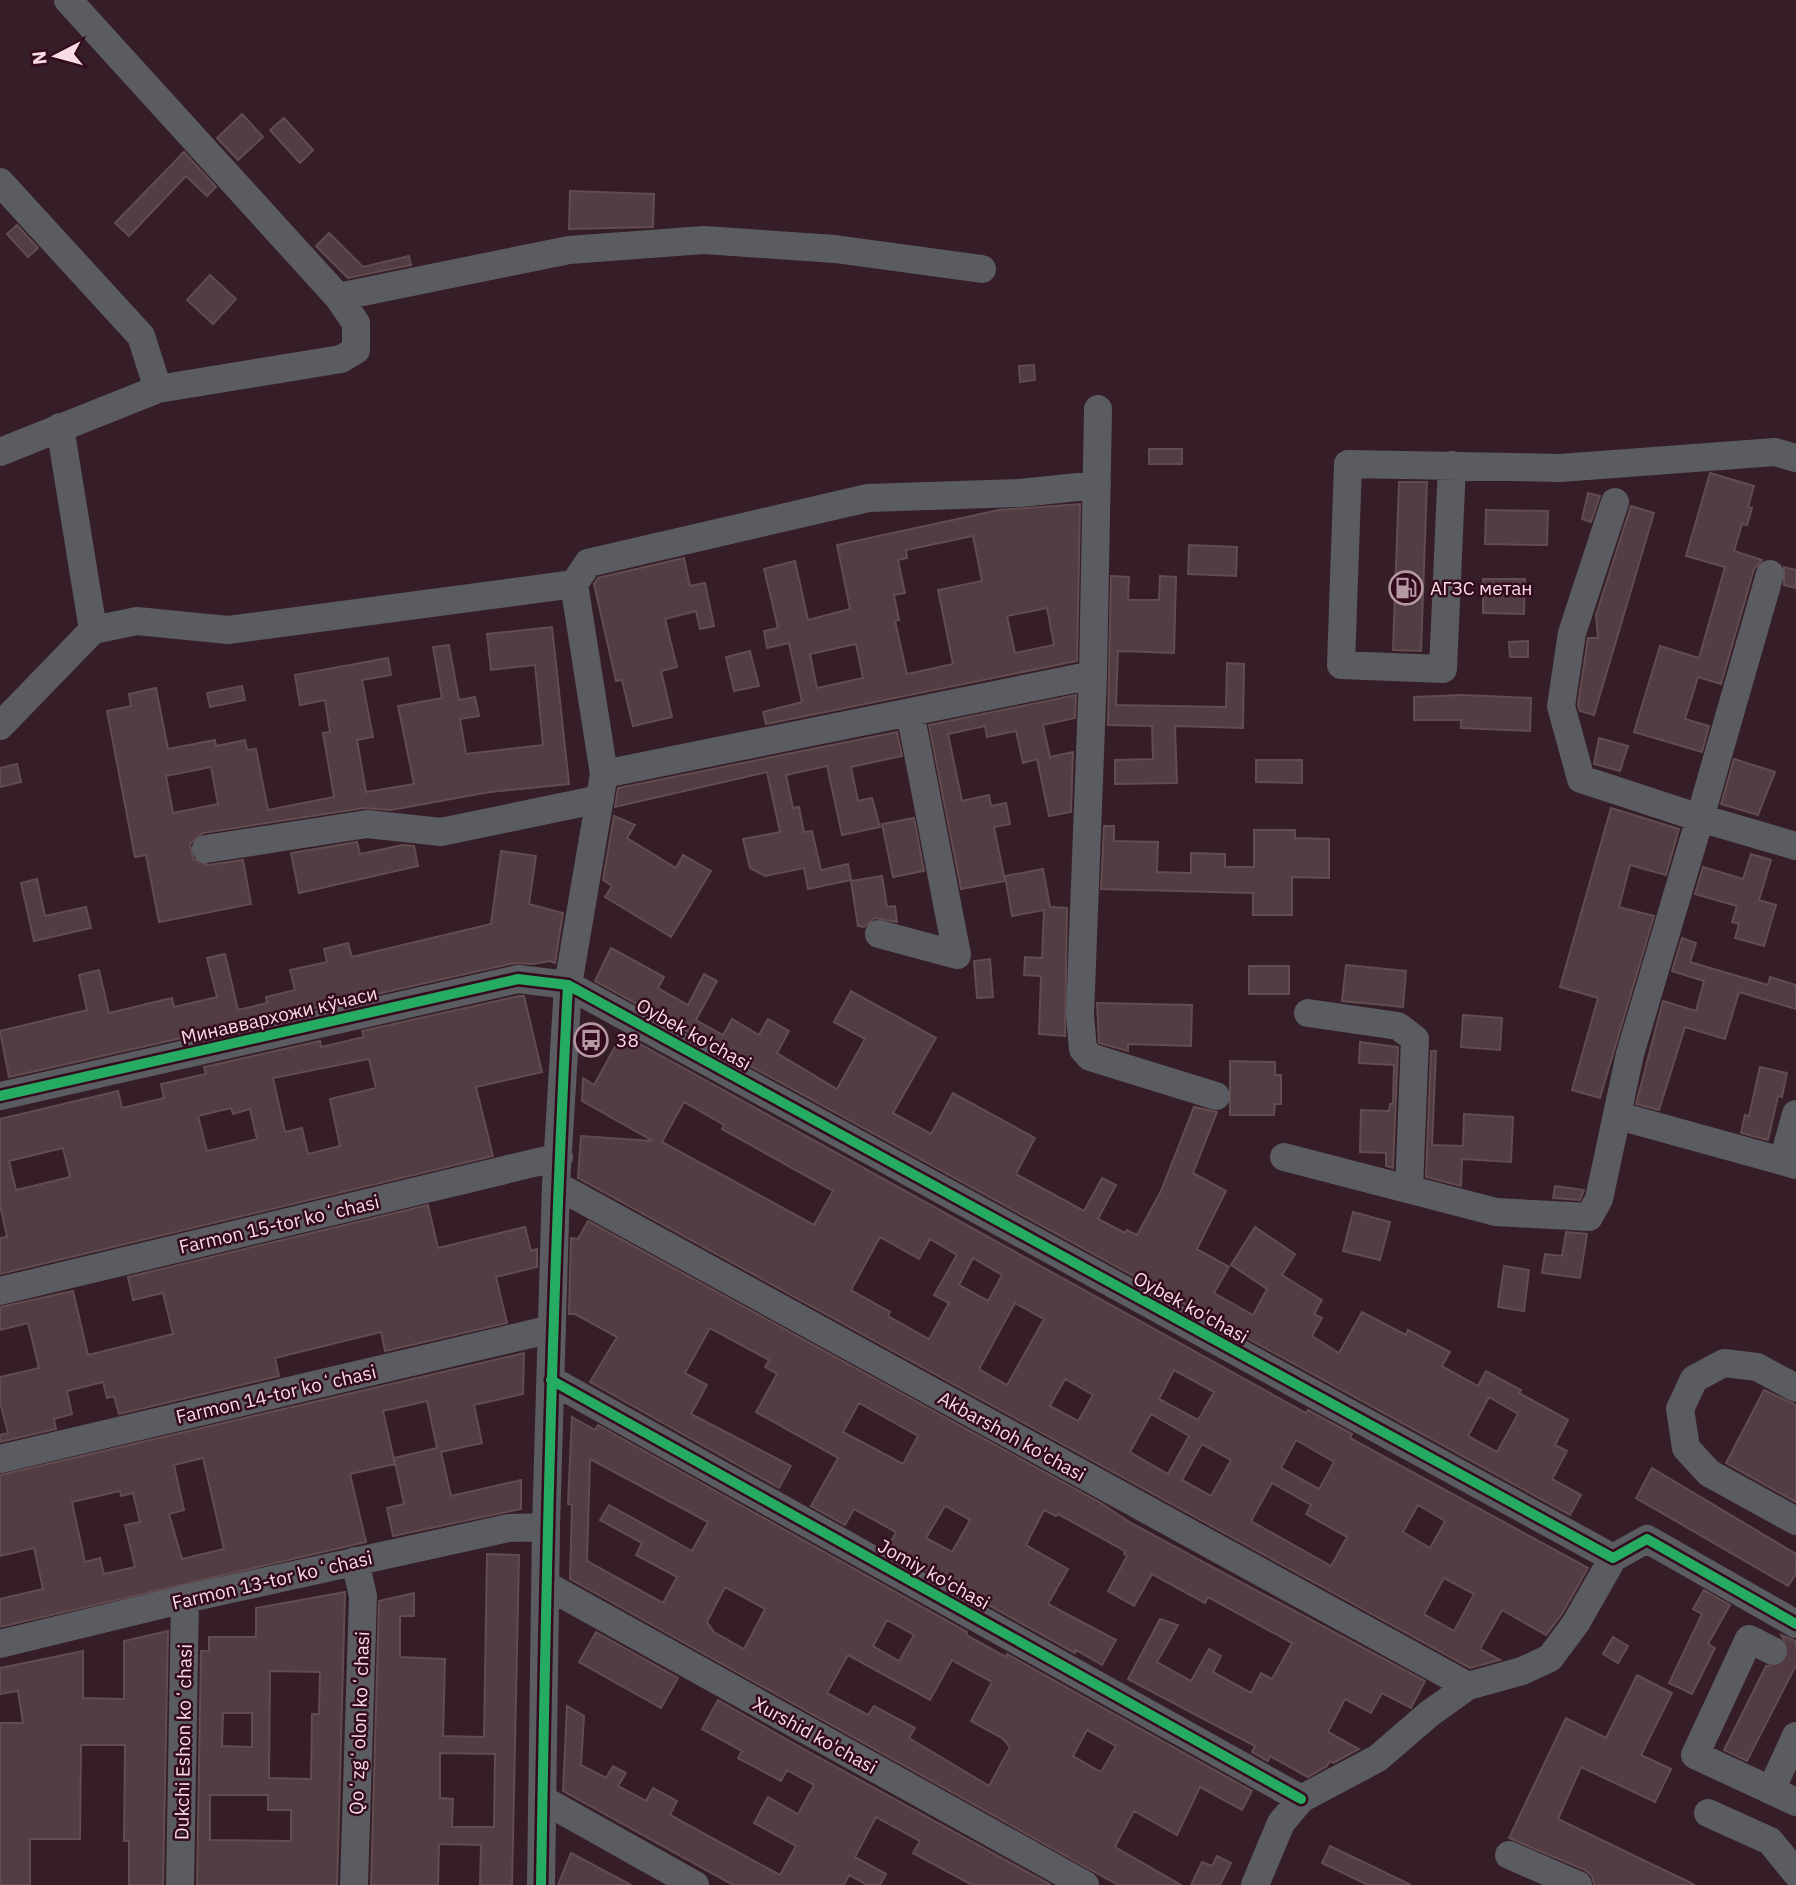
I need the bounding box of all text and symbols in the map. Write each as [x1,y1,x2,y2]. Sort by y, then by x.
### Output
north arrow [21,21,91,91]
text: N [26,50,52,66]
fuel station icon: АГЗС метан [1387,569,1425,607]
place label: АГЗС метан [1430,576,1532,600]
street label: Минаввархожи кўчаси [178,981,380,1049]
street label: Oybek ko'chasi [632,993,756,1075]
bus stop icon: 38 [572,1021,610,1059]
place label: 38 [616,1028,639,1052]
street label: Farmon 15-tor koʻchasi [177,1189,381,1259]
street label: Oybek ko'chasi [1129,1266,1253,1348]
street label: Farmon 14-tor koʻchasi [174,1359,378,1429]
street label: Akbarshoh ko'chasi [934,1386,1090,1486]
street label: Jomiy ko'chasi [874,1533,994,1615]
street label: Farmon 13-tor koʻchasi [170,1545,374,1615]
street label: Qoʻzgʻolon koʻchasi [344,1631,374,1815]
street label: Dukchi Eshon koʻchasi [169,1644,197,1840]
street label: Xurshid ko'chasi [749,1691,881,1779]

